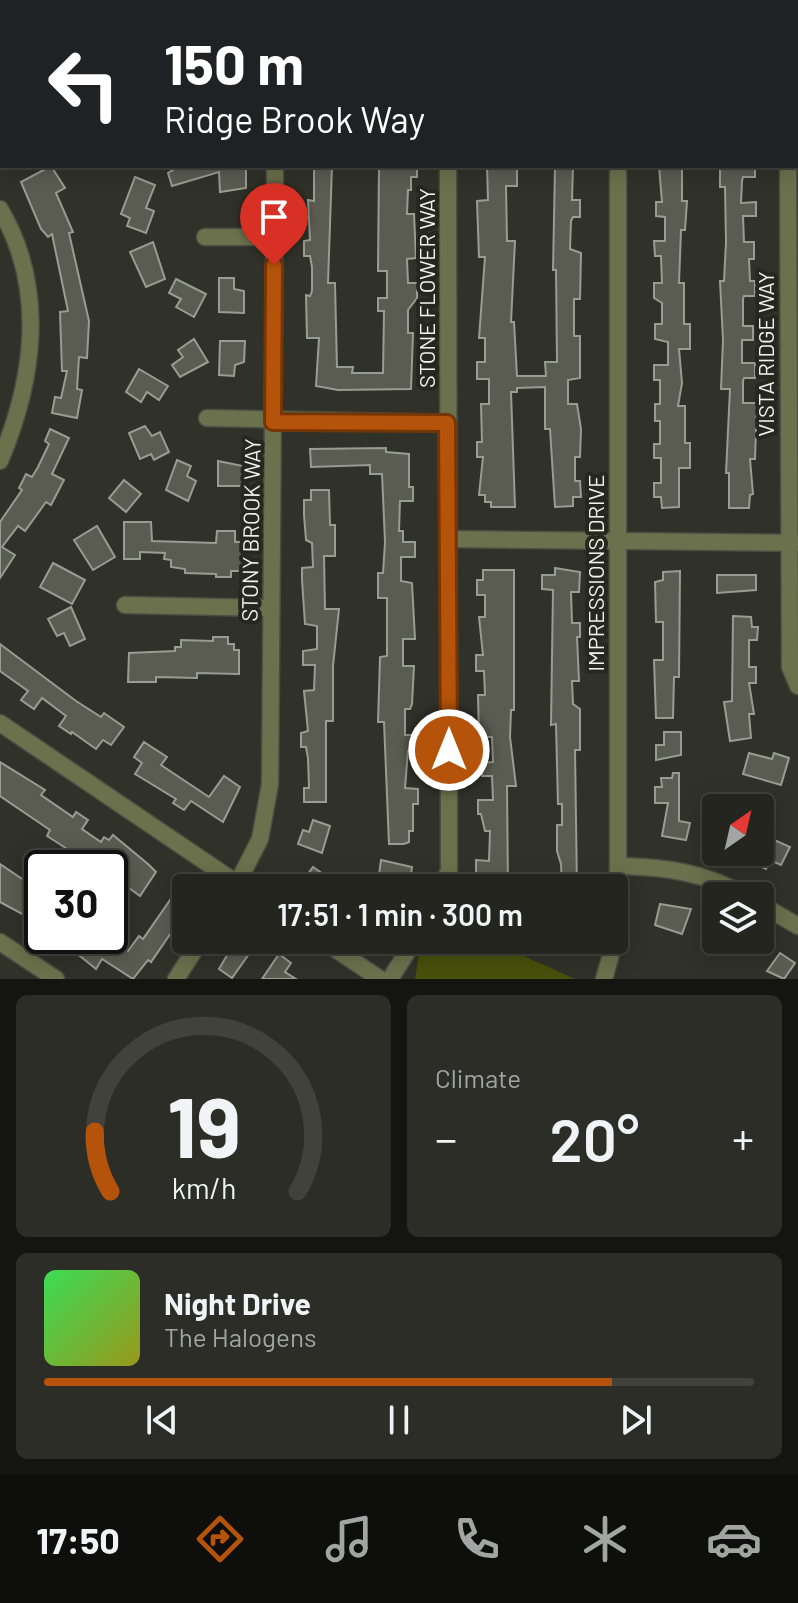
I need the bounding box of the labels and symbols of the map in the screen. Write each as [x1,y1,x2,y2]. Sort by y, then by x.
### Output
pin [240,183,308,265]
street label: STONE FLOWER WAY [413,188,439,388]
street label: VISTA RIDGE WAY [752,271,778,437]
street label: STONY BROOK WAY [235,438,265,622]
street label: IMPRESSIONS DRIVE [582,474,608,672]
position arrow [407,708,491,792]
north arrow [702,794,774,866]
speed limit sign: 30 [24,850,128,954]

